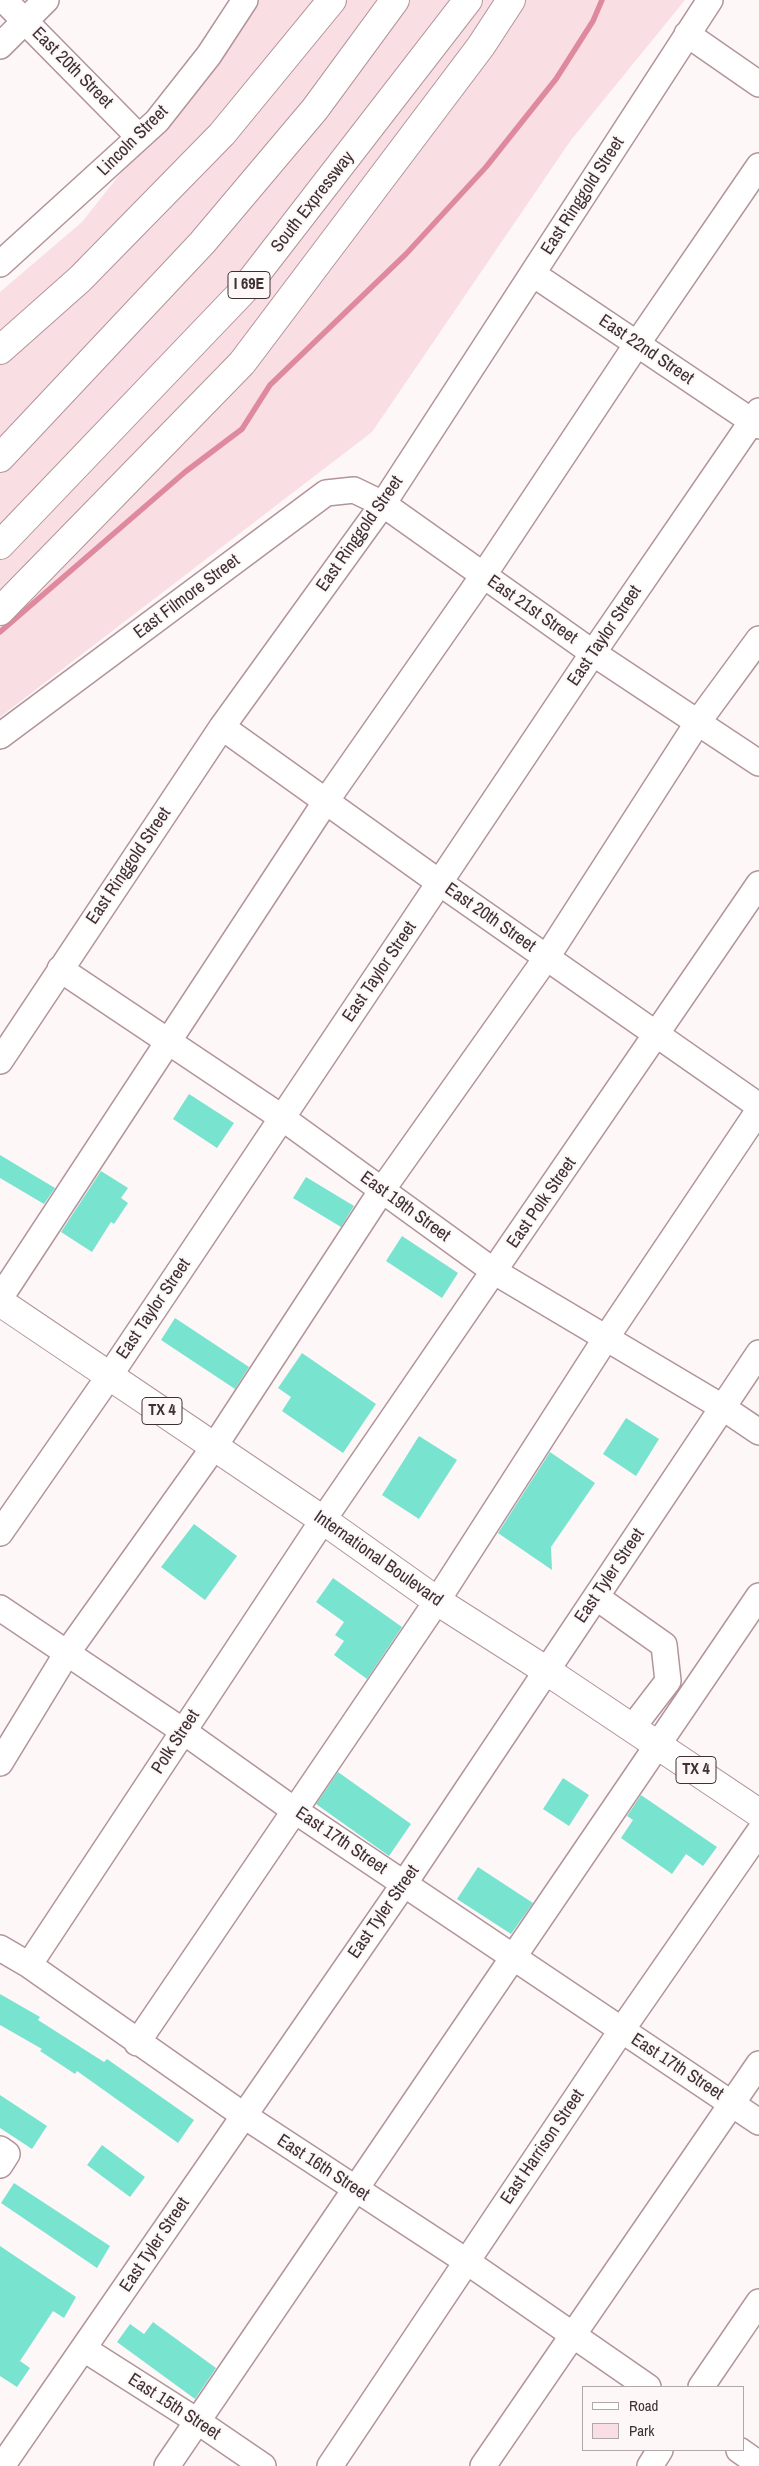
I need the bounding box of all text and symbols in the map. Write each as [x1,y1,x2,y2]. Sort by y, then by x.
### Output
street label: East 20th Street [27,23,117,113]
street label: Lincoln Street [93,101,173,181]
street label: East Ringgold Street [537,133,629,259]
street label: South Expressway [267,147,359,257]
road number: I 69E [228,272,270,298]
street label: East 22nd Street [594,310,698,390]
street label: East Ringgold Street [312,472,408,596]
street label: East Filmore Street [130,550,244,644]
street label: East 21st Street [483,571,581,649]
street label: East Taylor Street [563,582,647,690]
street label: East Ringgold Street [82,804,176,928]
street label: East 20th Street [440,879,540,957]
street label: East Taylor Street [338,918,422,1026]
street label: East Polk Street [503,1153,581,1253]
street label: East 19th Street [356,1167,454,1247]
street label: East Taylor Street [112,1255,196,1363]
road number: TX 4 [142,1398,182,1424]
street label: International Boulevard [309,1506,447,1612]
street label: East Tyler Street [571,1525,649,1627]
street label: Polk Street [147,1706,205,1778]
road number: TX 4 [676,1756,716,1784]
street label: East 17th Street [291,1802,391,1880]
street label: East Tyler Street [344,1861,424,1963]
street label: East 17th Street [627,2029,727,2105]
street label: East Harrison Street [497,2086,589,2208]
street label: East 16th Street [273,2130,373,2206]
street label: East Tyler Street [116,2194,194,2296]
street label: East 15th Street [124,2369,224,2445]
legend [582,2386,744,2451]
text: Road [629,2395,658,2416]
text: Park [629,2420,654,2441]

